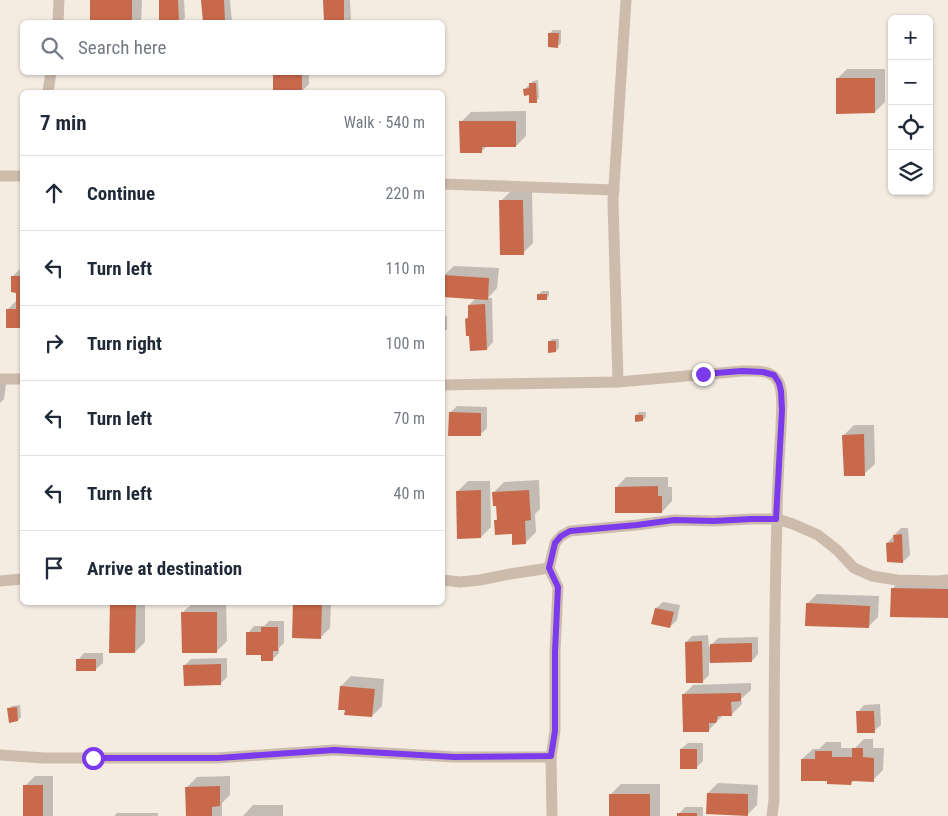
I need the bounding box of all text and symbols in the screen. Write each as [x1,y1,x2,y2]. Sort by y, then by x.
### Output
map controls [888,15,933,195]
button: + [888,15,933,60]
search box [20,20,445,75]
icon: search [38,34,66,62]
text: Search here [78,36,166,59]
button: − [888,60,933,105]
button: locate [888,105,933,150]
text: 7 min [40,111,87,135]
text: Walk · 540 m [344,113,425,132]
button: layers [888,150,933,195]
icon: ahead [40,179,68,207]
text: Continue [87,182,155,205]
text: 220 m [386,184,425,203]
icon: left [40,254,68,282]
text: Turn left [87,257,152,280]
text: 110 m [386,259,425,278]
icon: right [40,329,68,357]
text: Turn right [87,332,162,355]
text: 100 m [386,334,425,353]
route end [692,363,715,386]
icon: left [40,404,68,432]
text: Turn left [87,407,152,430]
text: 70 m [393,409,425,428]
icon: left [40,479,68,507]
text: Turn left [87,482,152,505]
text: 40 m [393,484,425,503]
icon: arrive [40,554,68,582]
text: Arrive at destination [87,557,242,580]
route start [82,747,105,770]

